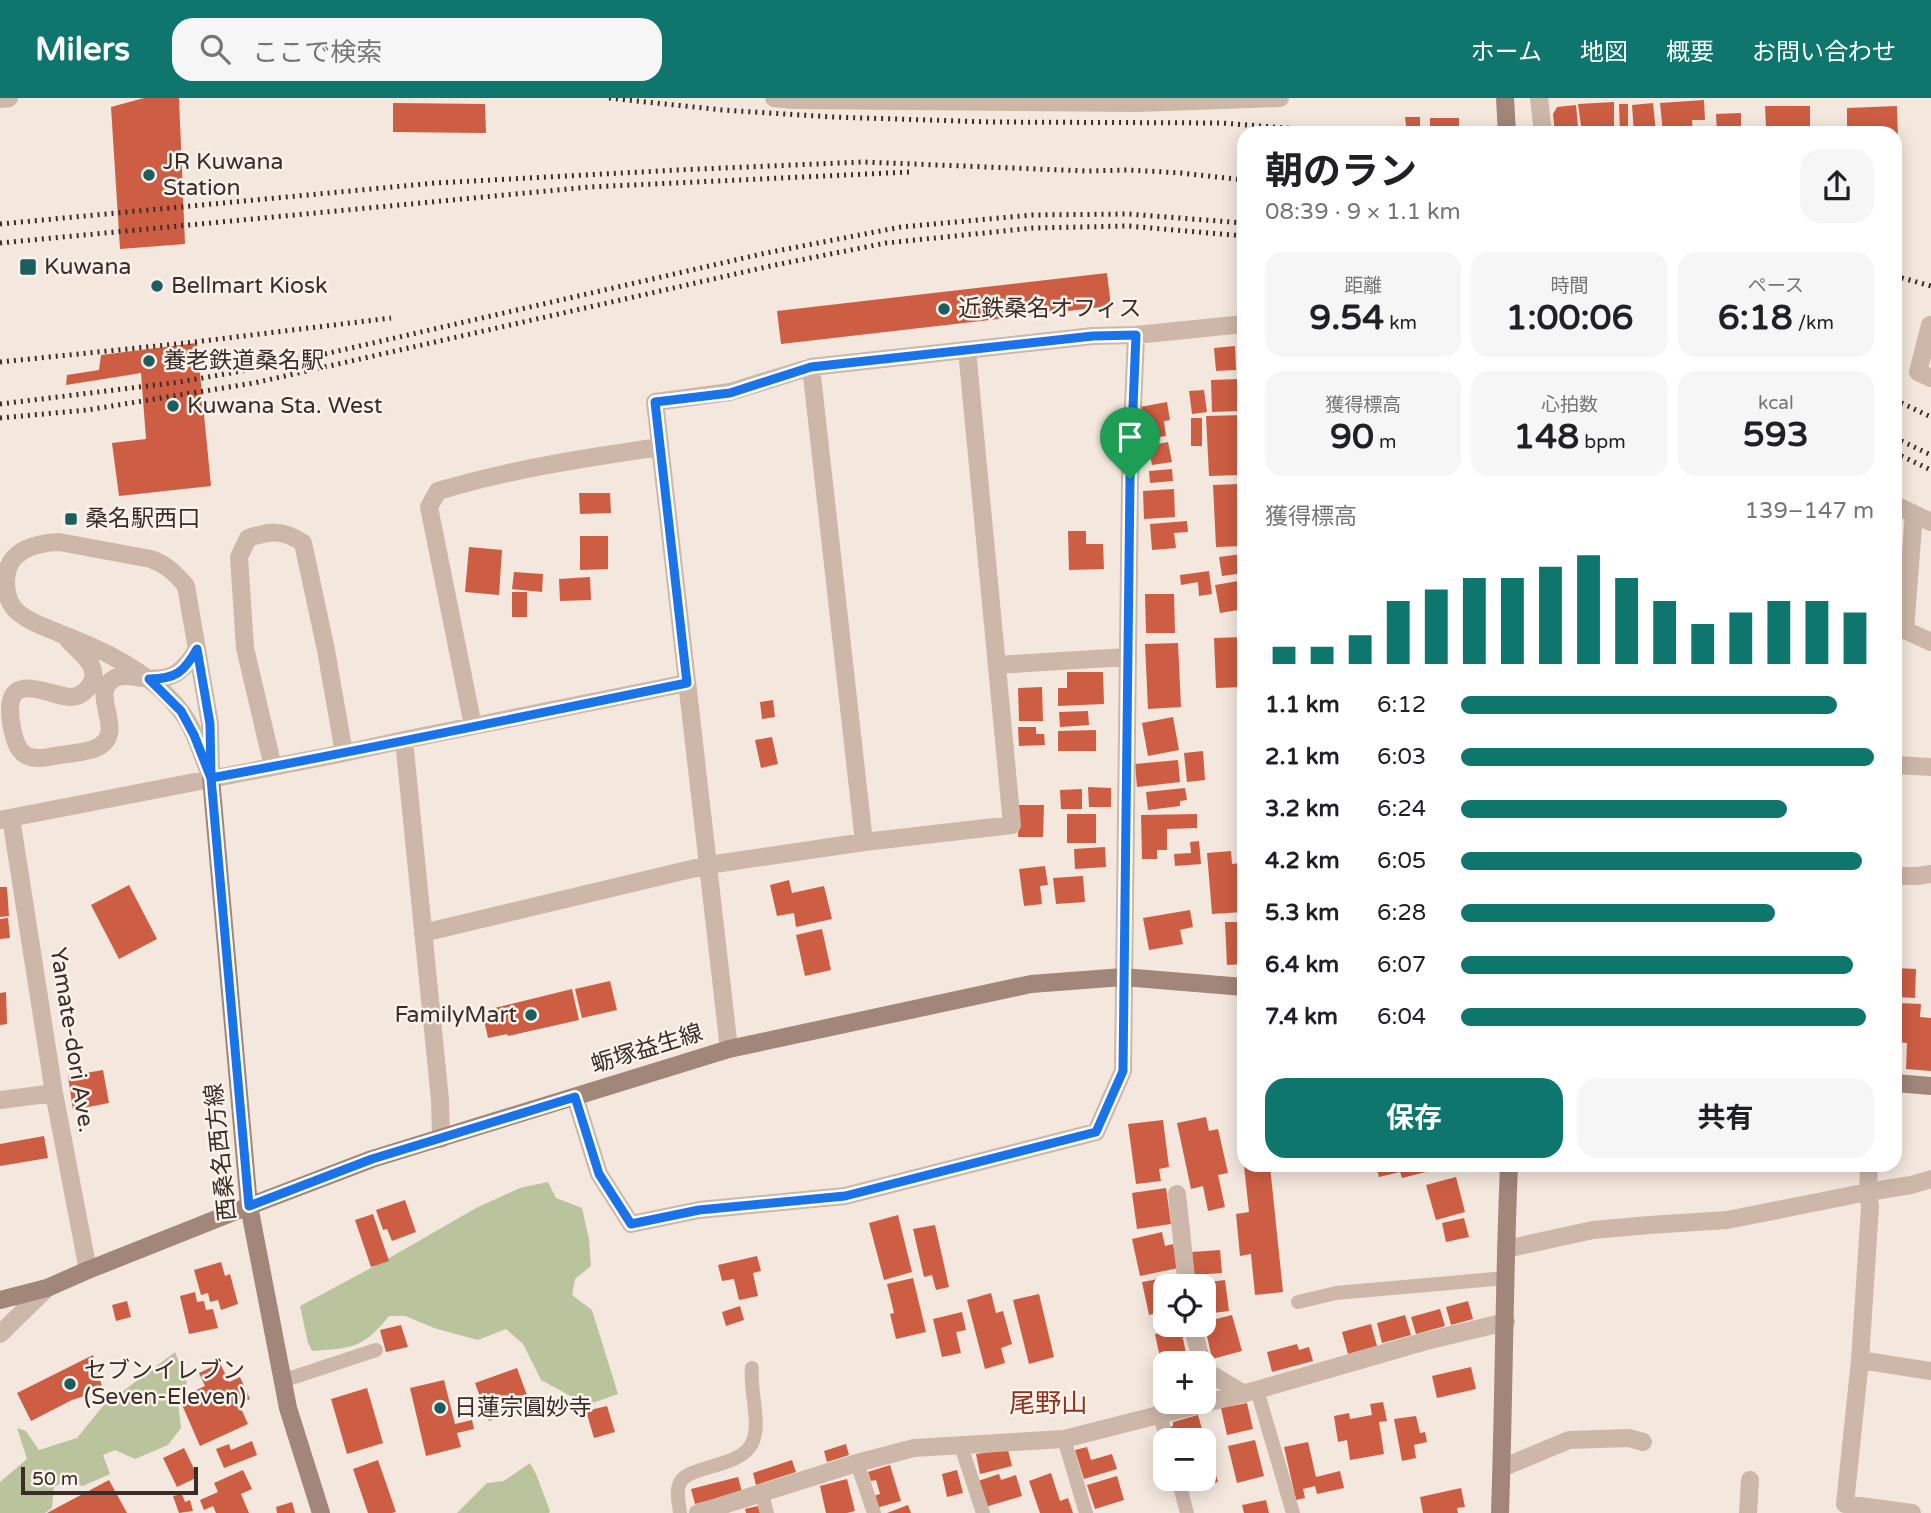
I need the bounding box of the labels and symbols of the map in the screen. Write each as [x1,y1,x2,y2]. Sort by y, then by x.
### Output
place label: JR Kuwana Station [163,148,283,202]
marker: JR Kuwana Station [141,167,157,183]
place label: Kuwana [44,253,131,281]
marker: Kuwana [18,257,38,277]
place label: Bellmart Kiosk [171,272,328,300]
marker: Bellmart Kiosk [149,278,165,294]
place label: 近鉄桑名オフィス [958,295,1142,323]
marker: 近鉄桑名オフィス [936,301,952,317]
place label: 養老鉄道桑名駅 [163,347,324,375]
marker: 養老鉄道桑名駅 [141,353,157,369]
place label: Kuwana Sta. West [187,392,383,420]
marker: Kuwana Sta. West [165,398,181,414]
pin [1100,407,1160,479]
place label: 桑名駅西口 [85,505,200,533]
marker: 桑名駅西口 [63,511,79,527]
street label: Yamate-dori Ave. [44,945,100,1135]
place label: FamilyMart [394,1001,517,1029]
marker: FamilyMart [523,1007,539,1023]
street label: 蛎塚益生線 [588,1019,706,1079]
street label: 西桑名西方線 [200,1082,242,1222]
place label: セブンイレブン (Seven-Eleven) [84,1357,246,1411]
marker: セブンイレブン (Seven-Eleven) [62,1376,78,1392]
district label: 尾野山 [1009,1388,1087,1419]
place label: 日蓮宗圓妙寺 [454,1394,592,1422]
marker: 日蓮宗圓妙寺 [432,1400,448,1416]
scale bar [21,1464,198,1496]

